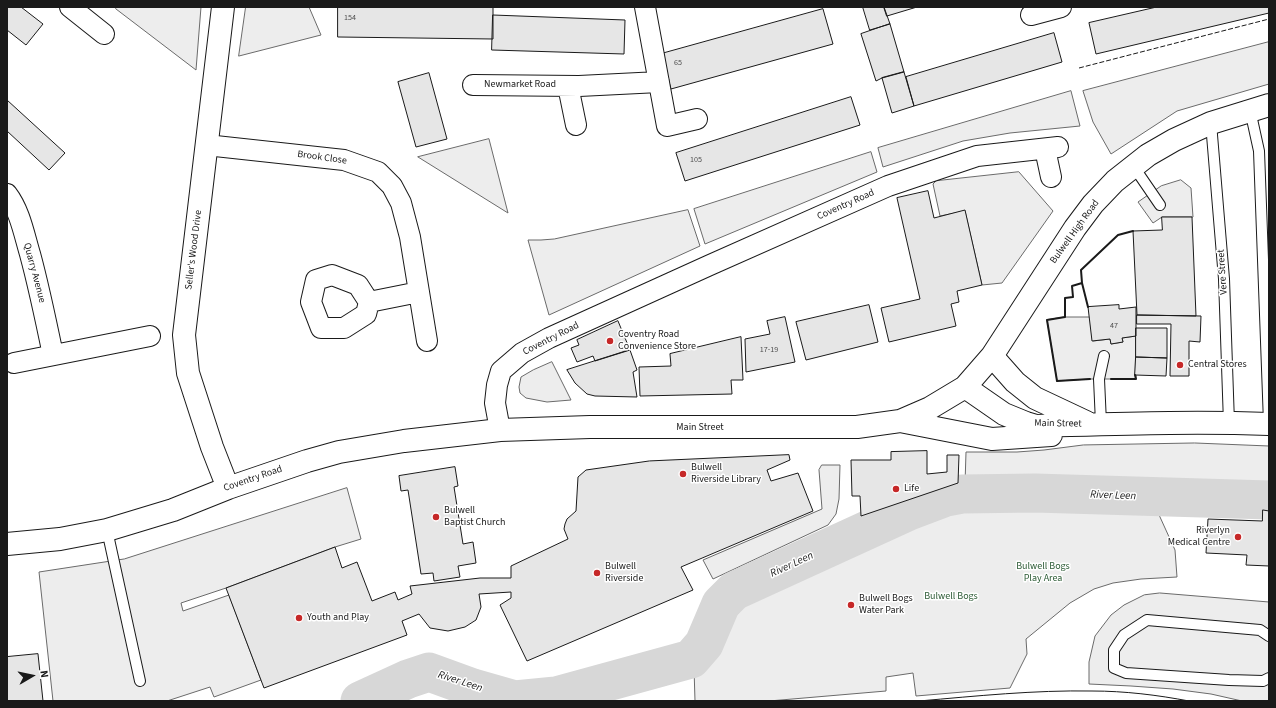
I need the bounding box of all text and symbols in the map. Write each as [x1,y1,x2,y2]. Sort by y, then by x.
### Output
house number: 154 [344,13,356,23]
house number: 65 [674,58,682,68]
street label: Newmarket Road [484,79,556,91]
street label: Brook Close [296,149,348,167]
house number: 105 [690,155,702,165]
street label: Coventry Road [816,187,876,223]
street label: Bulwell High Road [1048,198,1102,266]
street label: Seller's Wood Drive [183,209,205,291]
street label: Quarry Avenue [20,242,48,304]
street label: Vere Street [1215,249,1231,295]
street label: Coventry Road [521,320,581,358]
house number: 47 [1110,321,1118,331]
place label: Coventry Road Convenience Store [618,329,696,352]
marker: Coventry Road Convenience Store [605,336,615,346]
house number: 17-19 [760,345,778,355]
place label: Central Stores [1188,359,1247,371]
marker: Central Stores [1175,360,1185,370]
street label: Main Street [1034,418,1082,430]
street label: Main Street [676,422,724,434]
place label: Bulwell Riverside Library [691,462,761,486]
street label: Coventry Road [222,463,284,495]
marker: Bulwell Riverside Library [678,469,688,479]
place label: Life [904,483,919,495]
marker: Life [891,484,901,494]
water label: River Leen [1090,489,1136,503]
place label: Bulwell Baptist Church [444,505,505,528]
marker: Bulwell Baptist Church [431,512,441,522]
place label: Riverlyn Medical Centre [1168,525,1230,548]
marker: Riverlyn Medical Centre [1233,532,1243,542]
water label: River Leen [768,549,816,581]
place label: Bulwell Riverside [605,561,643,584]
park label: Bulwell Bogs Play Area [1016,561,1070,584]
marker: Bulwell Riverside [592,568,602,578]
park label: Bulwell Bogs [924,591,978,603]
place label: Bulwell Bogs Water Park [859,593,913,616]
marker: Bulwell Bogs Water Park [846,600,856,610]
place label: Youth and Play [307,612,369,624]
marker: Youth and Play [294,613,304,623]
north arrow [12,656,52,696]
text: N [36,669,52,679]
water label: River Leen [436,669,484,695]

